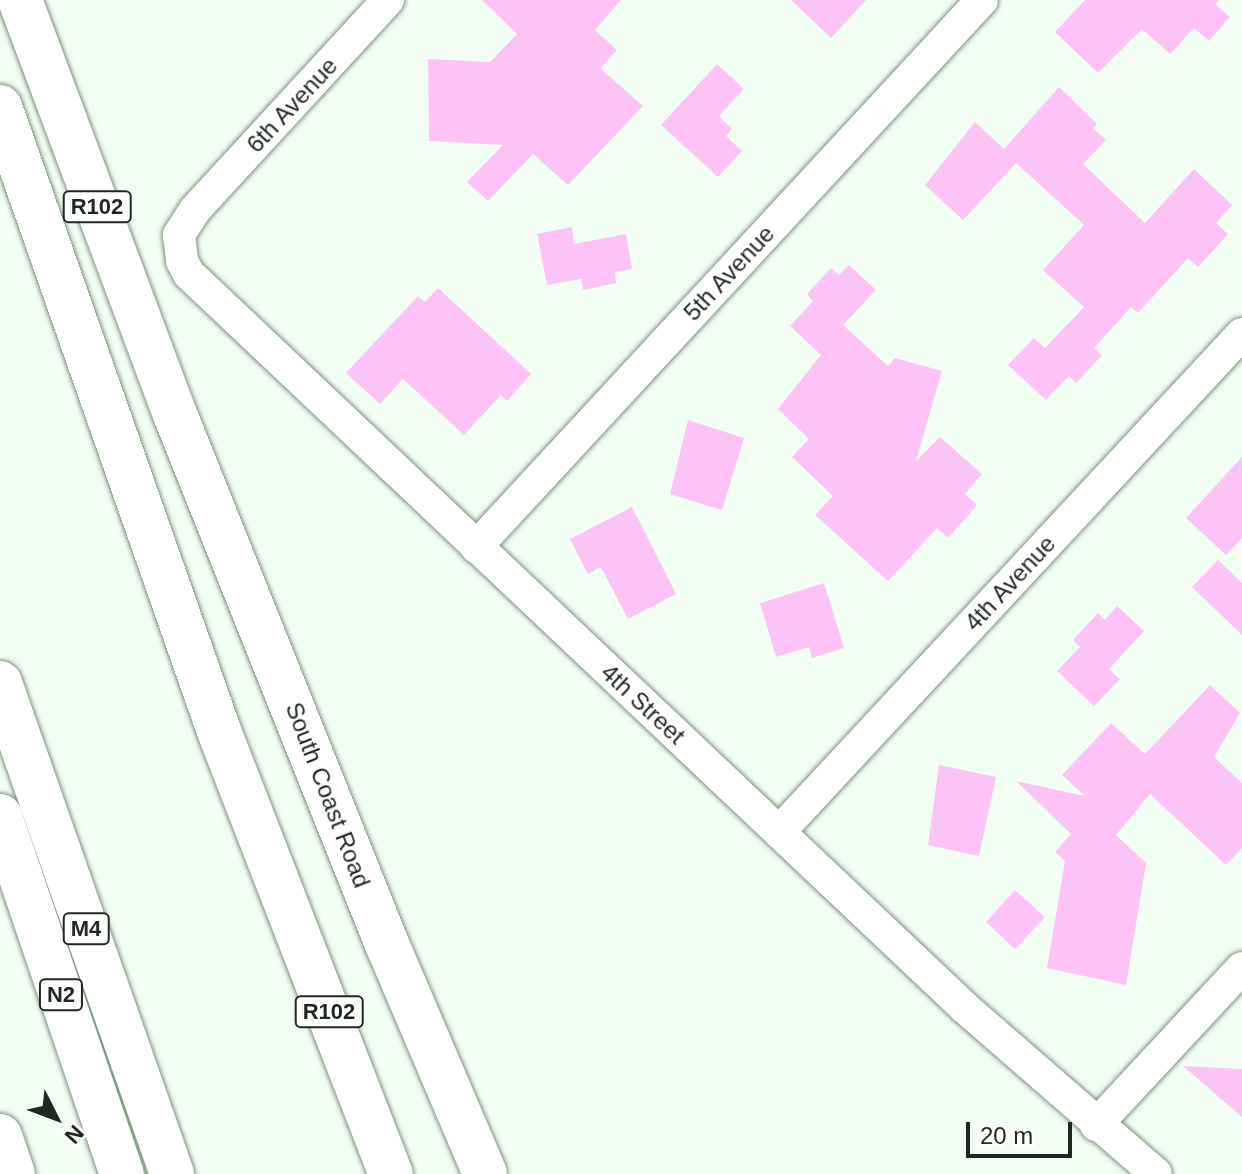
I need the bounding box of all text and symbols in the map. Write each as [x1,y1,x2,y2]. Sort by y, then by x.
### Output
street label: 6th Avenue [240,51,344,159]
road number: R102 [61,189,133,225]
street label: 5th Avenue [677,219,781,327]
street label: 4th Avenue [958,529,1062,637]
street label: 4th Street [595,658,691,750]
street label: South Coast Road [279,698,377,892]
road number: M4 [62,911,110,947]
road number: N2 [37,977,85,1013]
road number: R102 [293,994,365,1030]
north arrow [16,1078,96,1158]
scale bar [970,1106,1076,1156]
text: N [60,1120,89,1149]
text: 20 m [980,1122,1033,1149]

